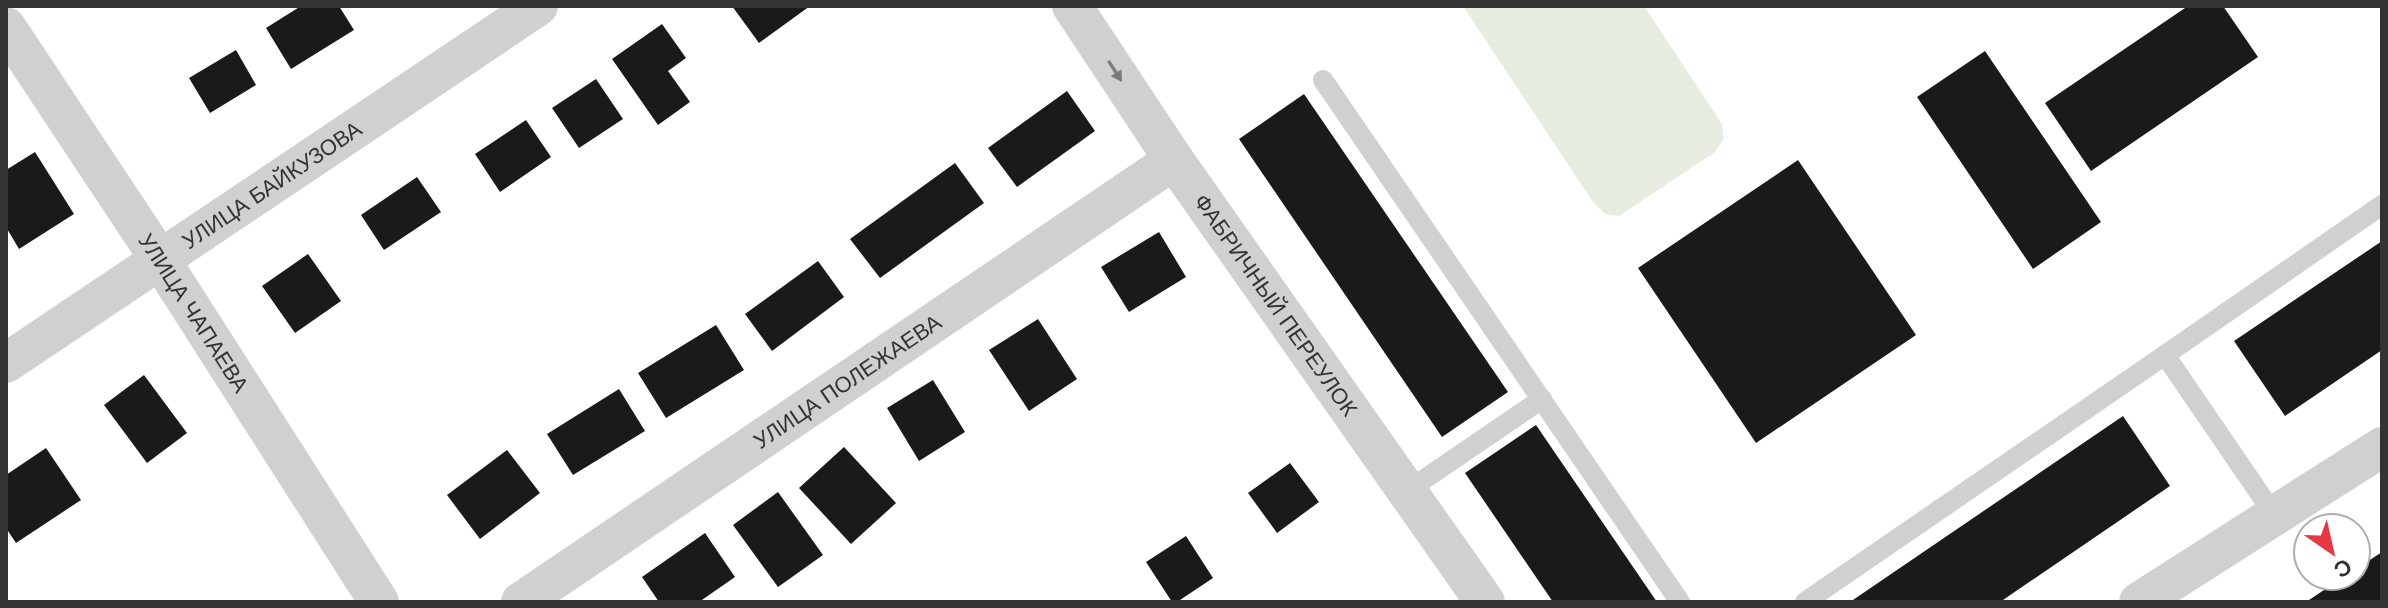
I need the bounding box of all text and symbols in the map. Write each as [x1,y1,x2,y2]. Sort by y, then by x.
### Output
one-way arrow [1107,60,1121,82]
street label: УЛИЦА БАЙКУЗОВА [177,116,366,254]
street label: ФАБРИЧНЫЙ ПЕРЕУЛОК [1189,189,1363,421]
street label: УЛИЦА ЧАПАЕВА [134,229,254,397]
street label: УЛИЦА ПОЛЕЖАЕВА [749,309,946,453]
north arrow [2292,512,2372,592]
text: С [2329,553,2356,583]

